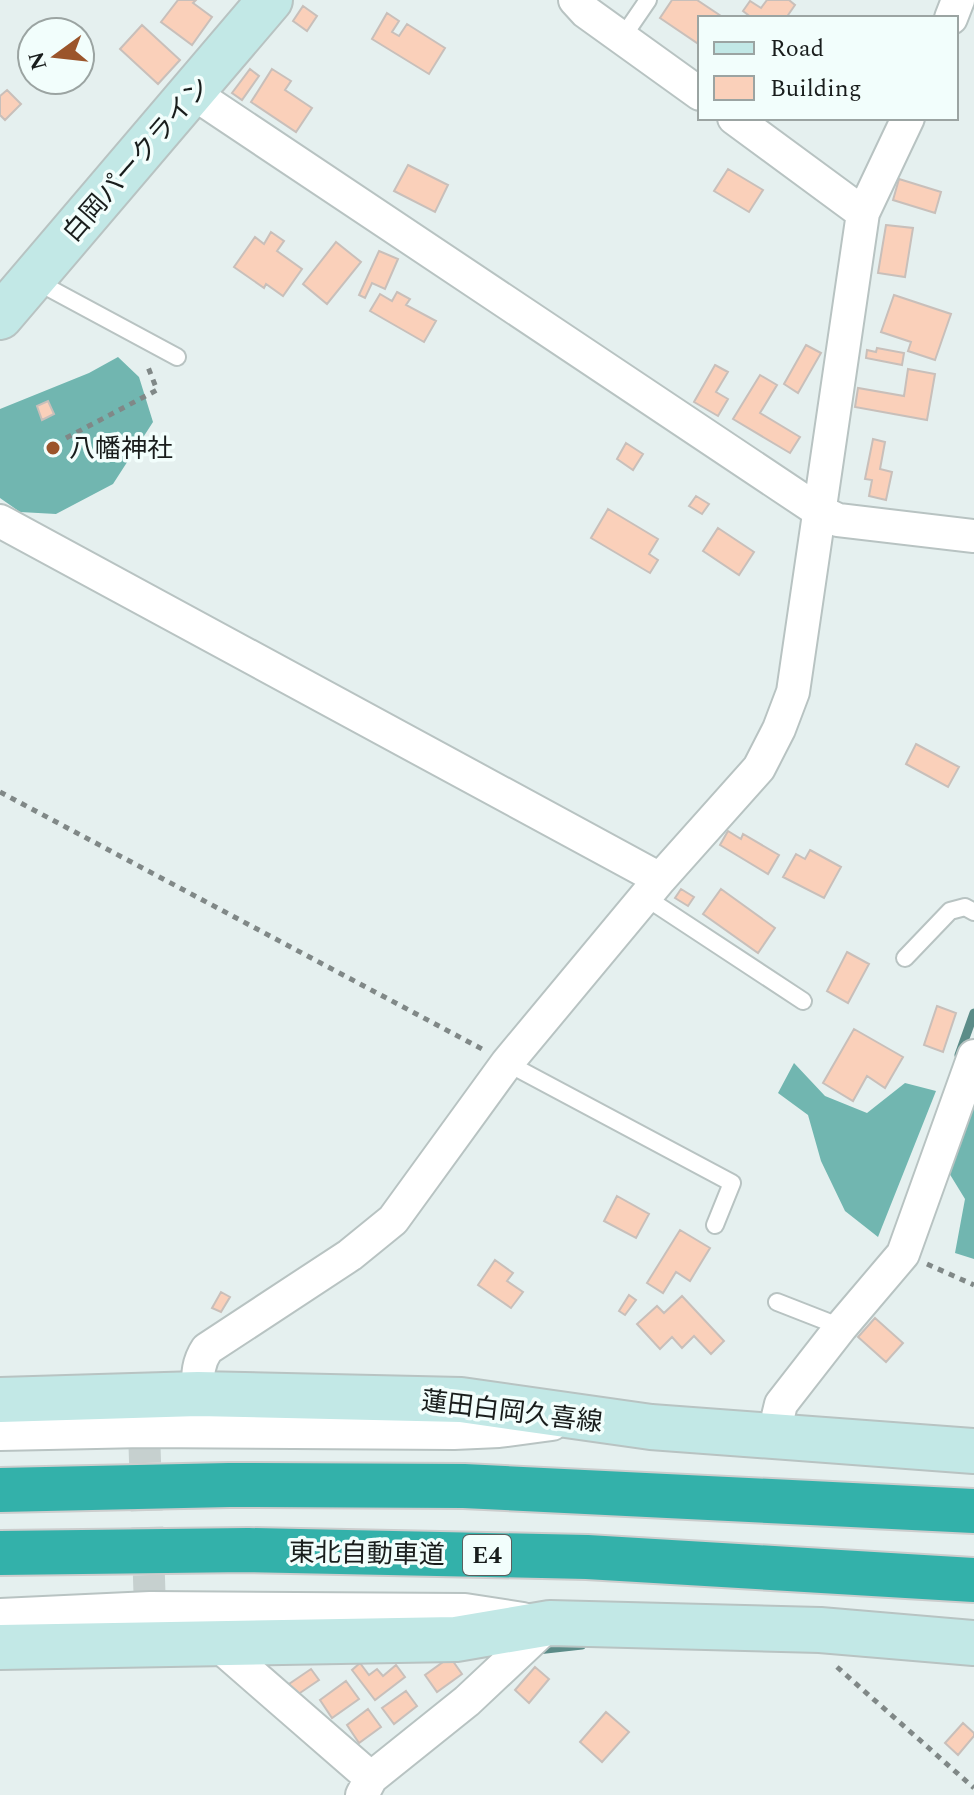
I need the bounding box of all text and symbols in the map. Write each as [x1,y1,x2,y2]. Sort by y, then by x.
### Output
north arrow [16,16,96,96]
legend [698,16,958,120]
text: Road [770,31,824,67]
text: N [20,48,56,74]
street label: 白岡パークライン [53,68,220,251]
text: Building [770,71,862,107]
place label: 八幡神社 [69,429,173,469]
marker: 八幡神社 [44,439,62,457]
street label: 蓮田白岡久喜線 [419,1381,605,1443]
street label: 東北自動車道 [289,1533,445,1575]
road number: E4 [463,1535,511,1575]

